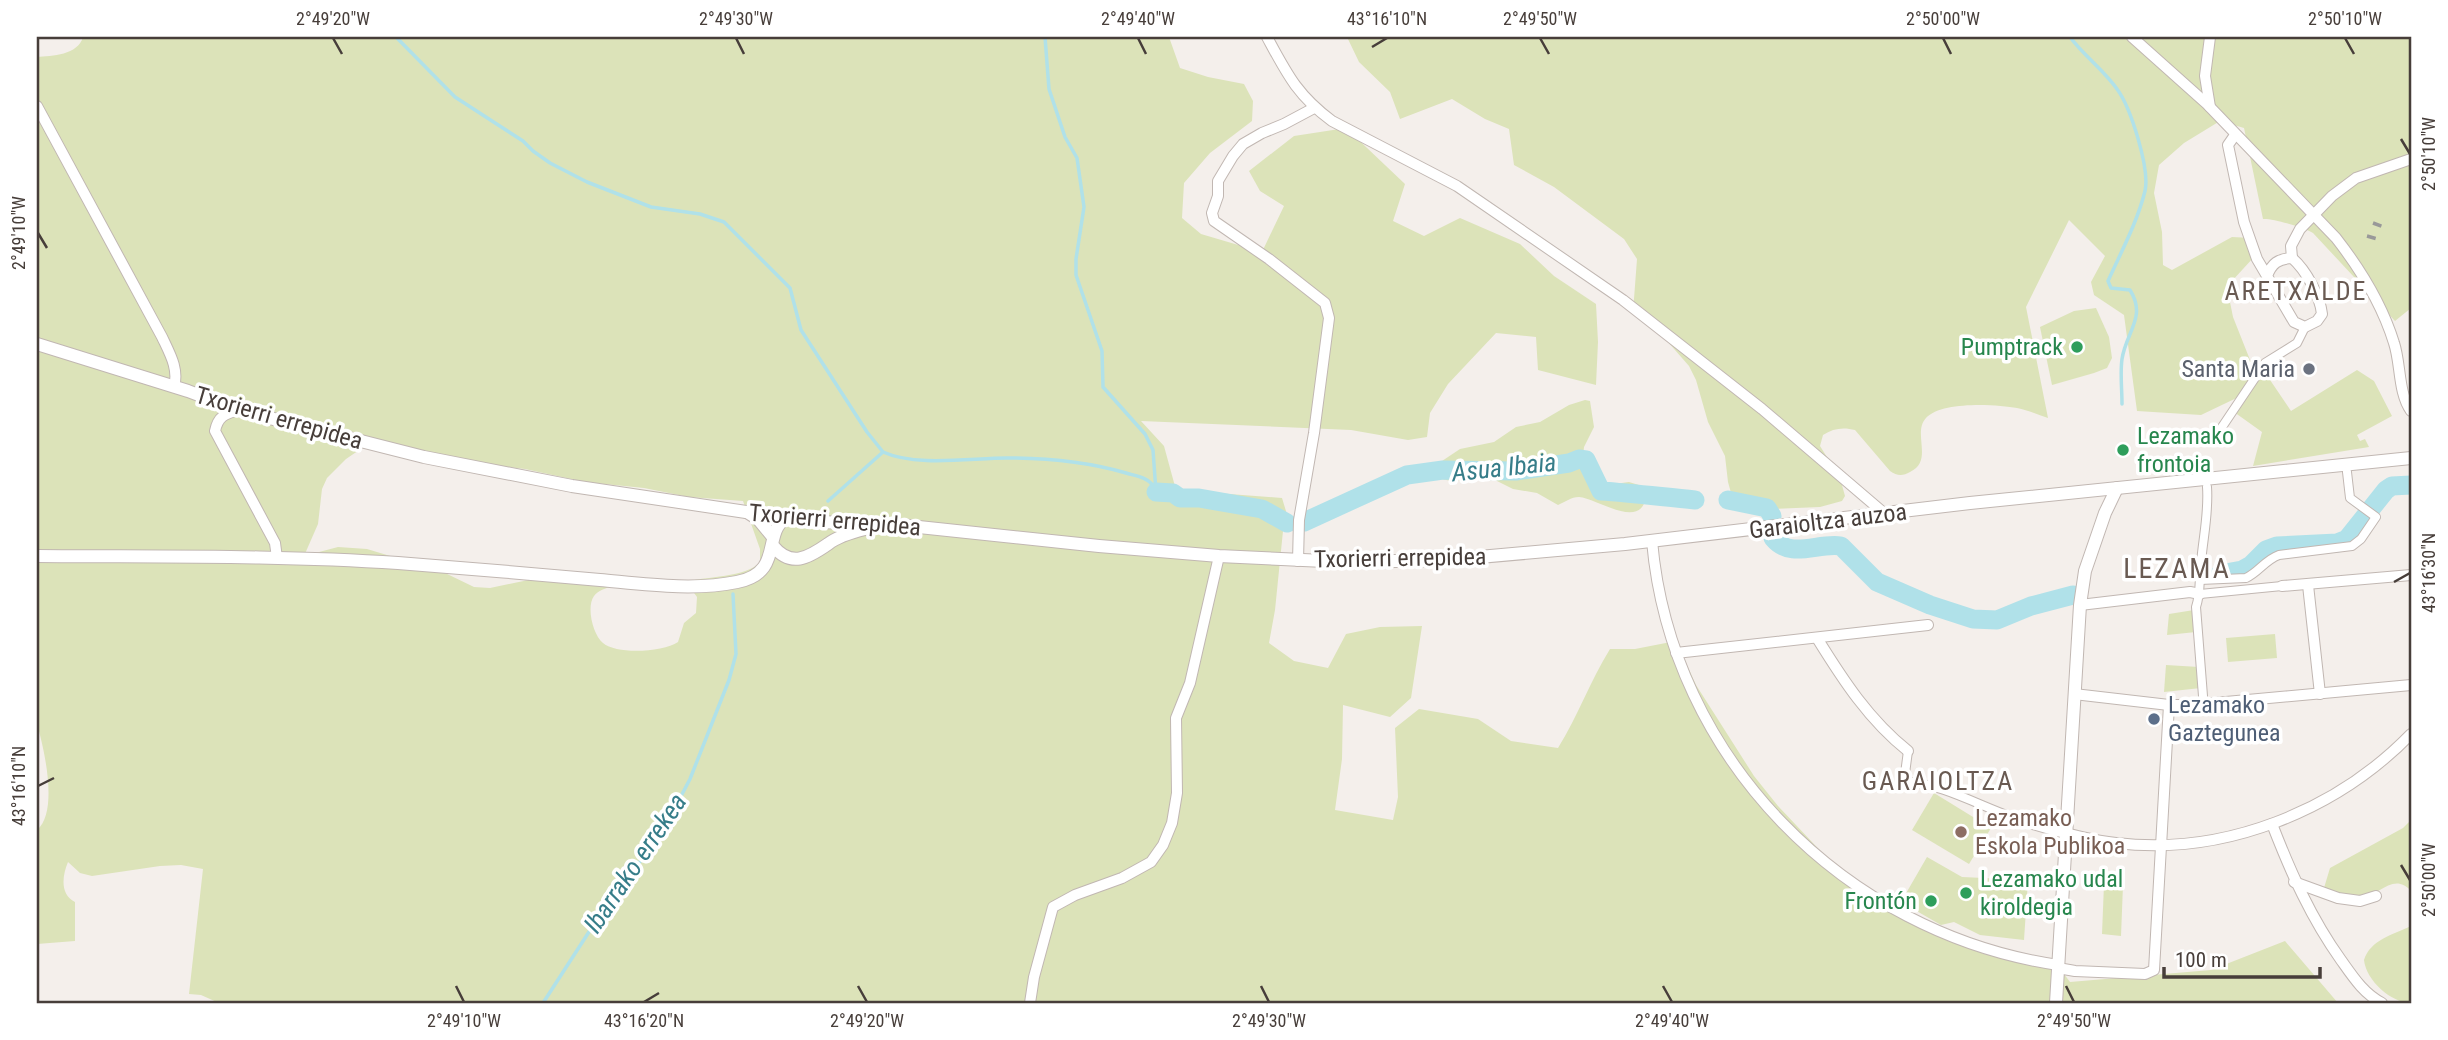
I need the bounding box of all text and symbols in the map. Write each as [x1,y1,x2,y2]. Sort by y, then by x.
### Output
text: 2°49'20"W [296,8,370,29]
text: 2°49'30"W [699,8,773,29]
text: 2°49'40"W [1101,8,1175,29]
text: 43°16'10"N [1347,8,1427,29]
text: 2°49'50"W [1503,8,1577,29]
text: 2°50'00"W [1906,8,1980,29]
text: 2°50'10"W [2308,8,2382,29]
text: 2°50'10"W [2418,117,2439,191]
text: 2°49'10"W [8,196,29,270]
district label: ARETXALDE [2225,276,2367,306]
place label: Pumptrack [1961,333,2063,361]
marker: Pumptrack [2069,339,2085,355]
place label: Santa Maria [2181,355,2295,383]
marker: Santa Maria [2301,361,2317,377]
street label: Txorierri errepidea [192,381,366,455]
place label: Lezamako frontoia [2137,422,2234,478]
marker: Lezamako frontoia [2115,442,2131,458]
water label: Asua Ibaia [1449,447,1558,488]
street label: Garaioltza auzoa [1748,497,1908,545]
street label: Txorierri errepidea [748,499,922,541]
text: 43°16'30"N [2418,533,2439,613]
street label: Txorierri errepidea [1313,542,1487,574]
district label: LEZAMA [2123,552,2231,585]
place label: Lezamako Gaztegunea [2168,691,2280,747]
marker: Lezamako Gaztegunea [2146,711,2162,727]
text: 43°16'10"N [8,746,29,826]
district label: GARAIOLTZA [1862,766,2014,796]
water label: Ibarrako errekea [577,788,693,938]
place label: Lezamako Eskola Publikoa [1975,804,2125,860]
marker: Lezamako Eskola Publikoa [1953,824,1969,840]
text: 2°50'00"W [2418,843,2439,917]
place label: Lezamako udal kiroldegia [1980,865,2123,921]
marker: Lezamako udal kiroldegia [1958,885,1974,901]
place label: Frontón [1844,887,1917,915]
marker: Frontón [1923,893,1939,909]
scale bar [2164,935,2320,979]
text: 100 m [2175,948,2227,972]
text: 2°49'10"W [427,1010,501,1031]
text: 43°16'20"N [604,1010,684,1031]
text: 2°49'20"W [830,1010,904,1031]
text: 2°49'30"W [1232,1010,1306,1031]
text: 2°49'40"W [1635,1010,1709,1031]
text: 2°49'50"W [2037,1010,2111,1031]

